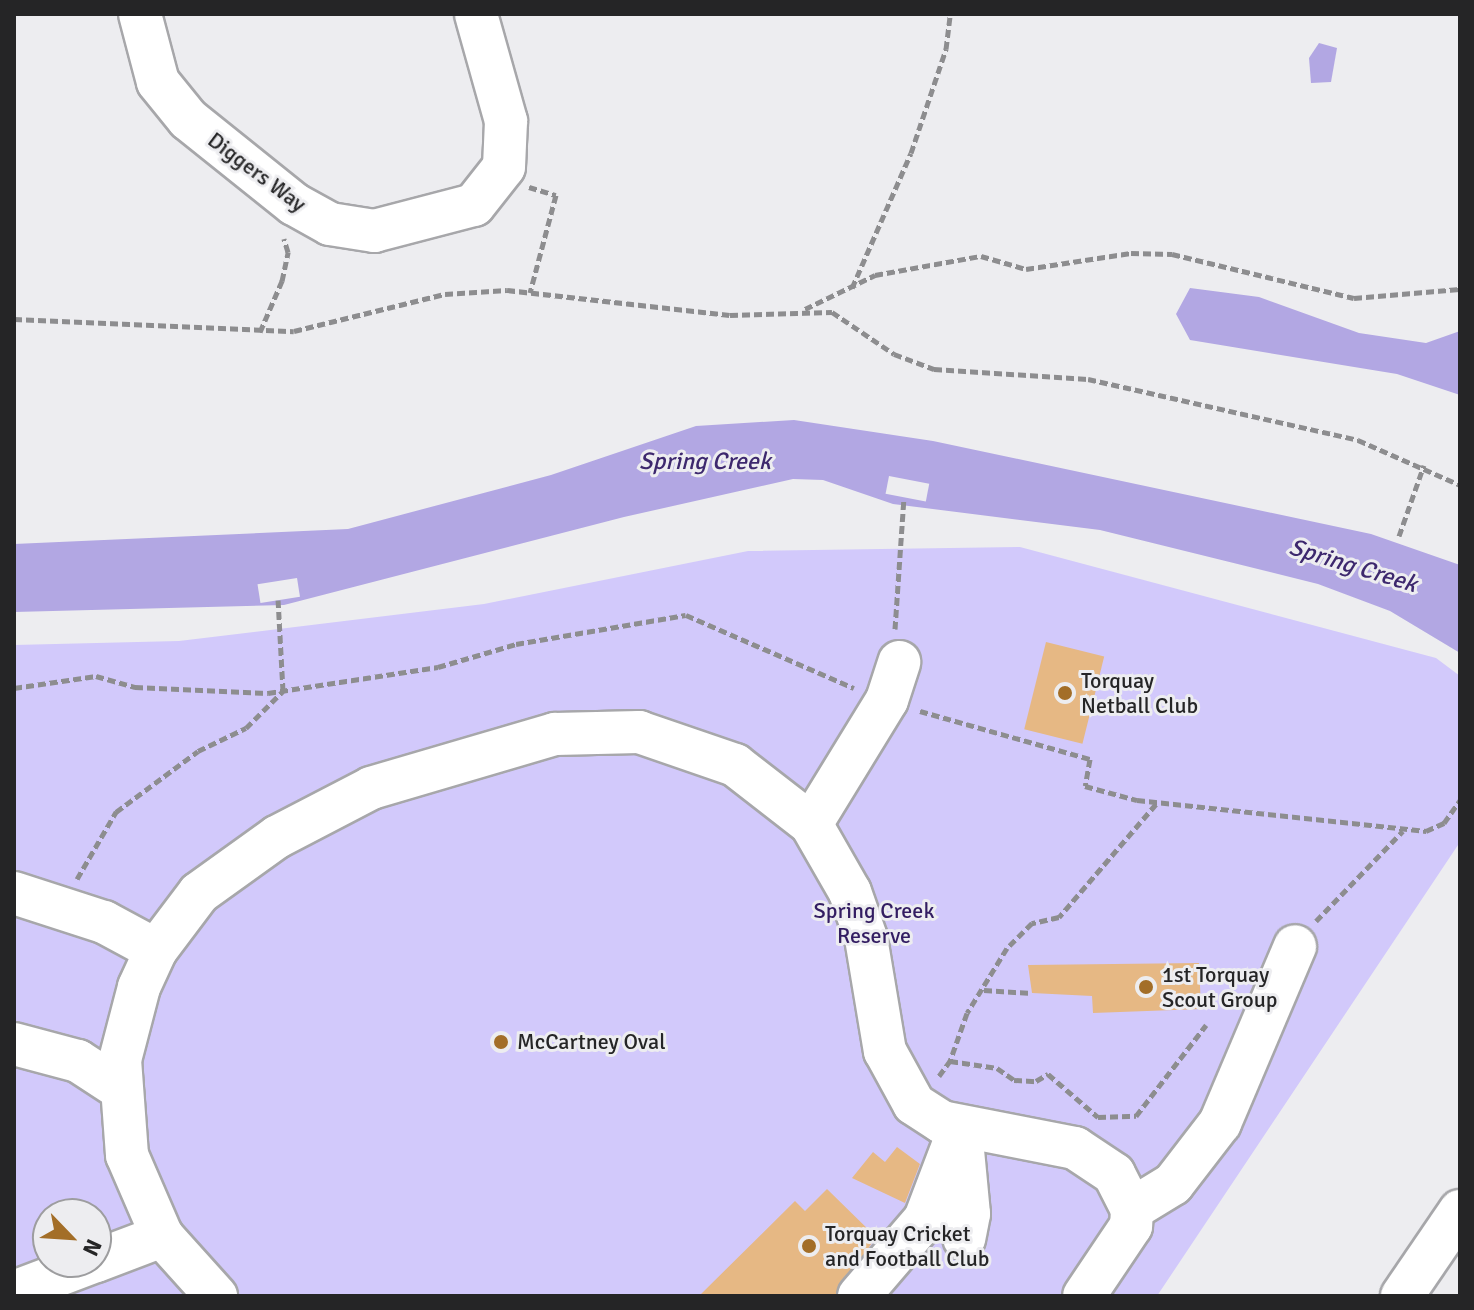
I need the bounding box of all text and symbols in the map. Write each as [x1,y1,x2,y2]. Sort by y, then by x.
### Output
street label: Diggers Way [203,127,311,217]
water label: Spring Creek [639,448,771,476]
water label: Spring Creek [1286,533,1420,599]
place label: Torquay Netball Club [1081,667,1198,718]
marker: Torquay Netball Club [1056,684,1074,702]
park label: Spring Creek Reserve [814,897,934,948]
place label: 1st Torquay Scout Group [1162,961,1277,1012]
marker: 1st Torquay Scout Group [1137,978,1155,996]
place label: McCartney Oval [517,1029,666,1055]
marker: McCartney Oval [492,1033,510,1051]
north arrow [32,1198,112,1278]
place label: Torquay Cricket and Football Club [825,1220,989,1272]
text: N [77,1235,108,1260]
marker: Torquay Cricket and Football Club [800,1237,818,1255]

